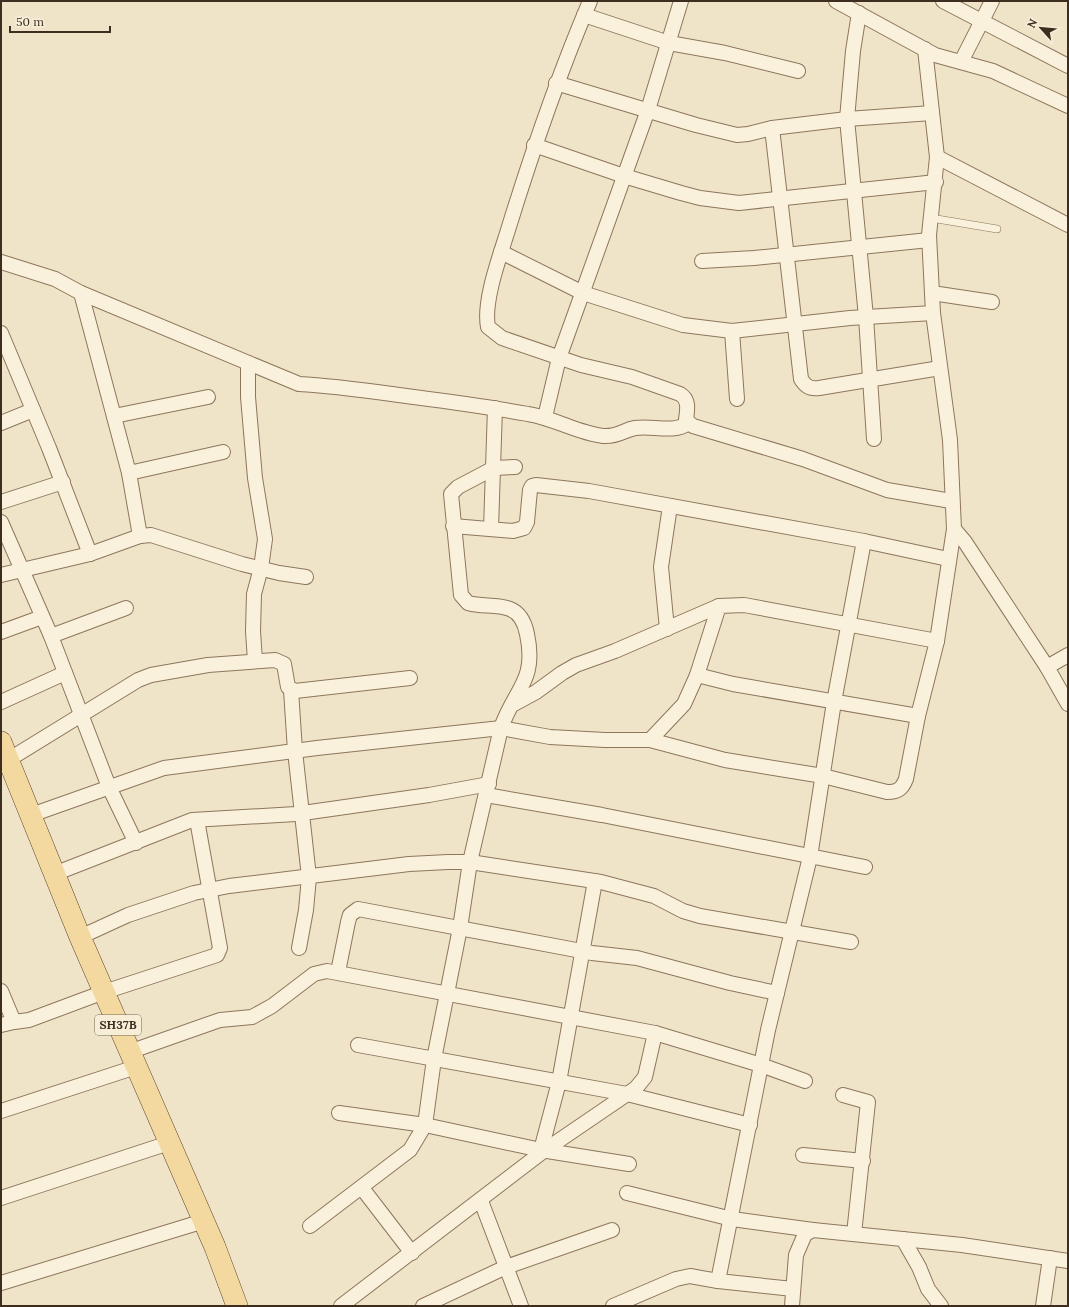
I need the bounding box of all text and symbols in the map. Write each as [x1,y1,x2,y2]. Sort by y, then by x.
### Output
scale bar [10,8,110,34]
north arrow [1021,8,1061,48]
text: 50 m [16,14,44,29]
text: N [1024,16,1040,30]
road number: SH37B [95,1015,141,1035]

